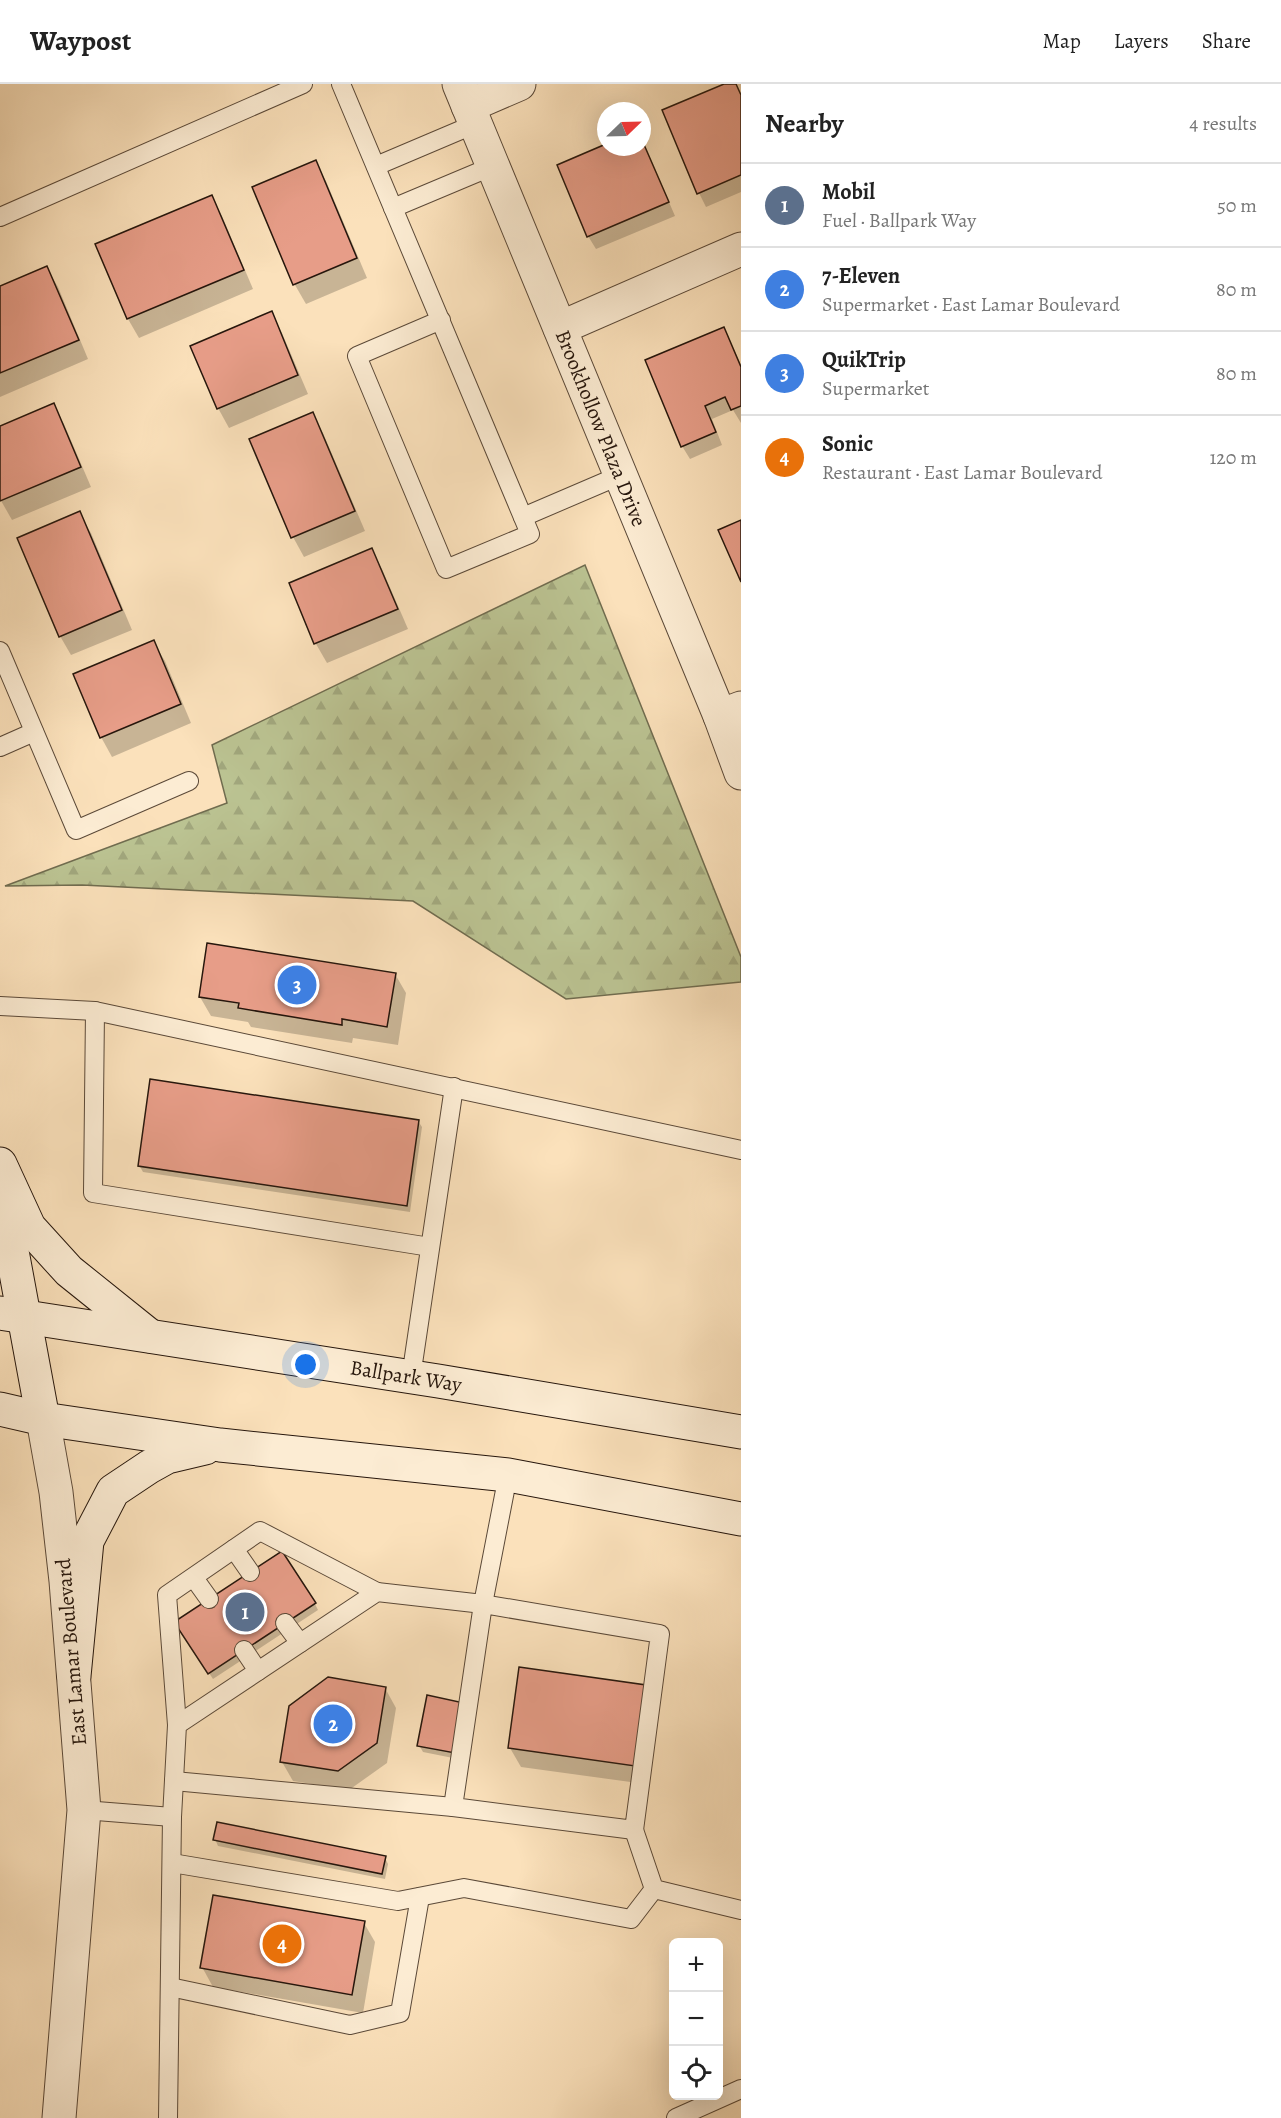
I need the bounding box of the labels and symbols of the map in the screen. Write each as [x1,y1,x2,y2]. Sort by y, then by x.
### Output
north arrow [597,102,651,156]
street label: Brookhollow Plaza Drive [549,326,653,530]
pin: 3 [278,962,316,1008]
your location [291,1350,320,1379]
street label: Ballpark Way [348,1353,464,1399]
street label: East Lamar Boulevard [49,1557,93,1747]
pin: 1 [226,1590,264,1634]
pin: 2 [314,1702,352,1746]
pin: 4 [262,1922,302,1966]

